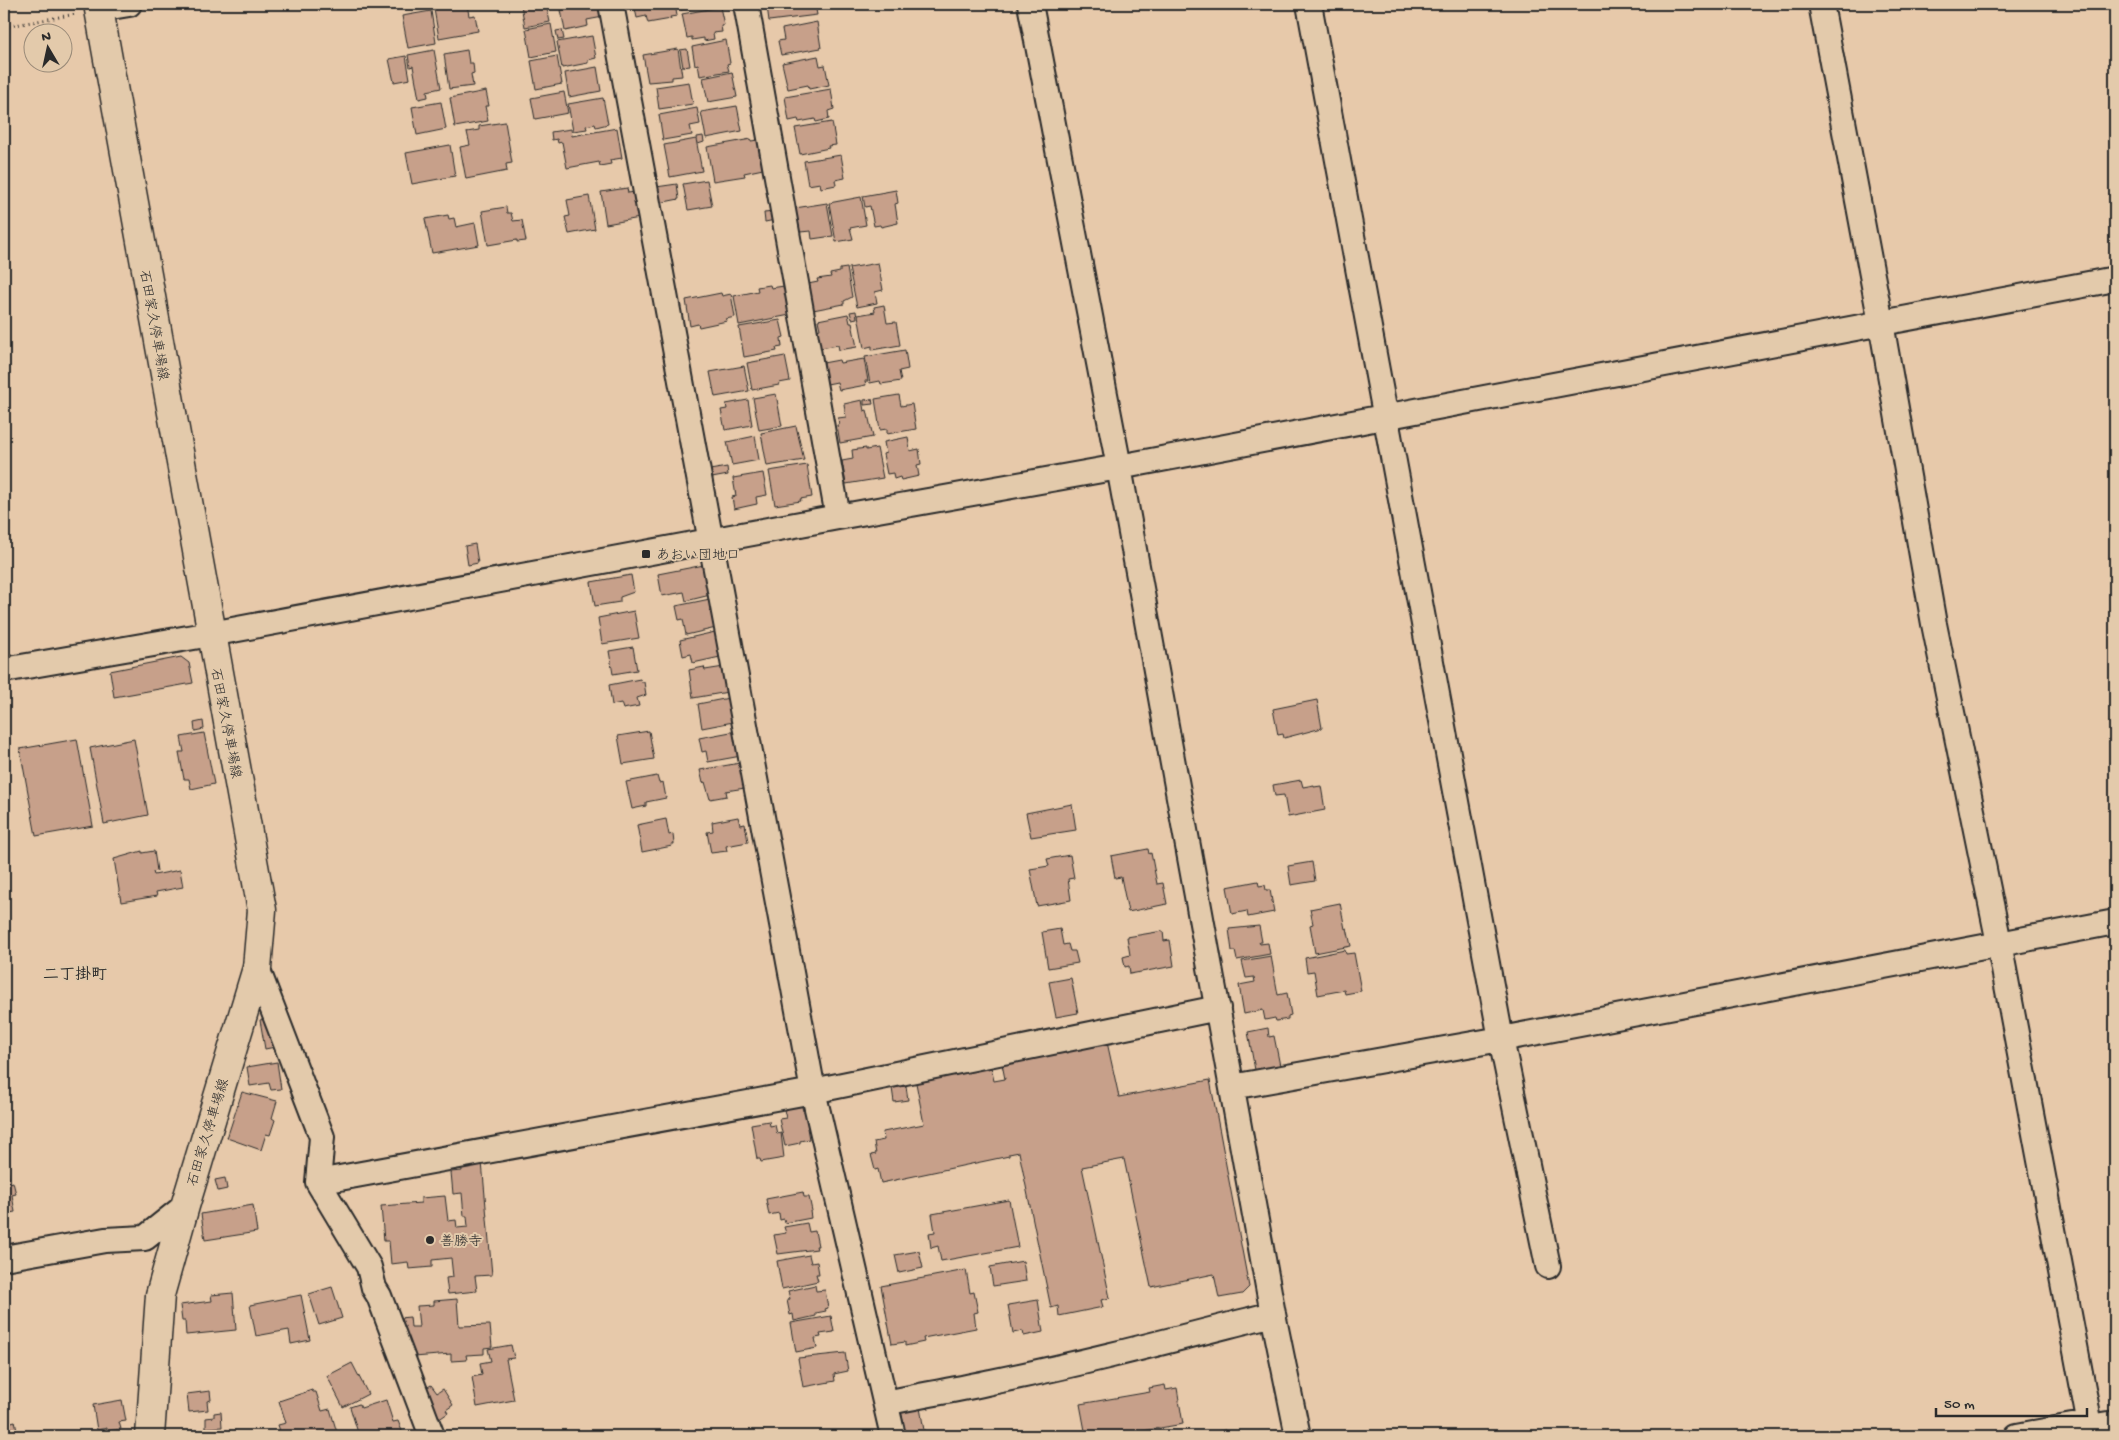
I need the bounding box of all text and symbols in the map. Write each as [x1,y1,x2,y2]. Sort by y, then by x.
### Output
north arrow [22,22,72,72]
text: N [41,29,52,47]
street label: 石田家久停車場線 [134,269,171,382]
marker: あおい団地口 [640,548,652,560]
place label: あおい団地口 [656,548,740,565]
street label: 石田家久停車場線 [206,667,244,780]
district label: 二丁掛町 [43,965,107,986]
street label: 石田家久停車場線 [185,1077,234,1189]
marker: 善勝寺 [424,1234,436,1246]
place label: 善勝寺 [440,1234,482,1251]
scale bar [1936,1385,2088,1417]
text: 50 m [1944,1396,1975,1414]

